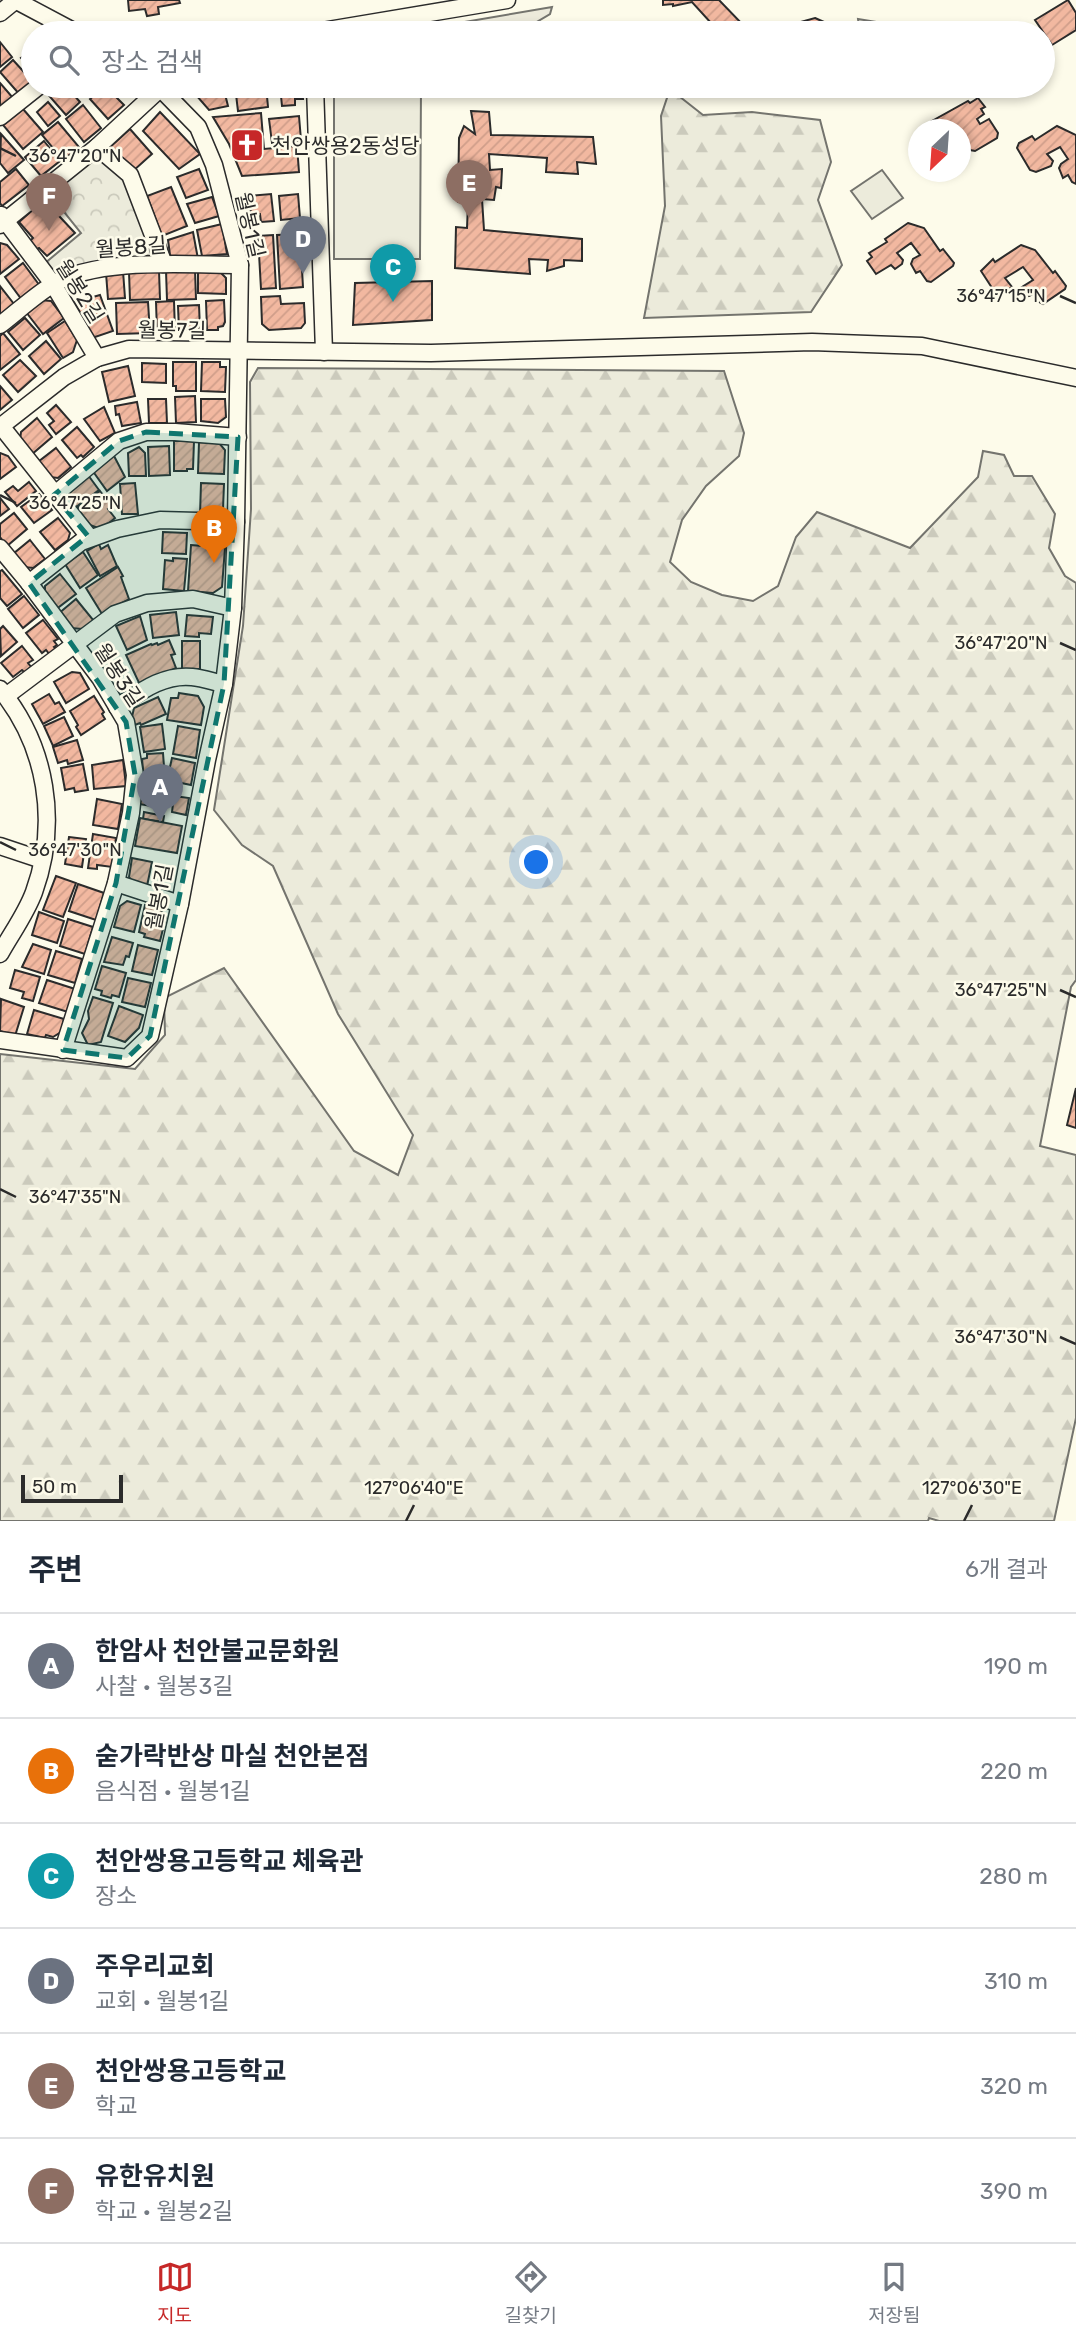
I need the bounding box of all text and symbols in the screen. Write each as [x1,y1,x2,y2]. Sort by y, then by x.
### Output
search box [21,21,1055,98]
icon: search [45,41,83,79]
text: 장소 검색 [101,47,203,78]
north arrow [908,119,971,182]
church icon: 천안쌍용2동성당 [228,126,266,164]
place label: 천안쌍용2동성당 [272,133,420,158]
text: 36°47'20"N [28,145,122,167]
pin: E [446,160,492,218]
pin: F [26,173,72,231]
street label: 월봉1길 [230,190,270,260]
pin: D [280,216,326,274]
street label: 월봉8길 [95,232,167,262]
pin: C [370,244,416,302]
street label: 월봉2길 [51,255,109,327]
text: 36°47'15"N [956,285,1046,307]
street label: 월봉7길 [137,317,207,343]
text: 36°47'25"N [29,492,121,514]
pin: B [191,505,237,563]
text: 36°47'20"N [954,632,1048,654]
street label: 월봉3길 [89,639,149,711]
pin: A [137,764,183,822]
text: 36°47'30"N [28,839,122,861]
your location [519,845,553,879]
street label: 월봉1길 [140,862,178,932]
text: 36°47'25"N [955,979,1047,1001]
text: 36°47'35"N [29,1186,121,1208]
text: 36°47'30"N [954,1326,1048,1348]
scale bar [21,1472,122,1504]
text: 50 m [32,1475,77,1498]
text: 127°06'40"E [364,1477,464,1499]
text: 127°06'30"E [922,1477,1022,1499]
text: 주변 [28,1552,83,1588]
text: 6개 결과 [965,1555,1048,1583]
text: 한암사 천안불교문화원 [95,1636,340,1667]
text: A [43,1652,59,1680]
text: 190 m [984,1652,1048,1680]
text: 사찰 · 월봉3길 [95,1672,233,1700]
text: 숟가락반상 마실 천안본점 [95,1741,369,1772]
text: B [43,1757,59,1785]
text: 220 m [980,1757,1048,1785]
text: 음식점 · 월봉1길 [95,1777,251,1805]
text: 천안쌍용고등학교 체육관 [95,1846,364,1877]
text: C [43,1862,59,1890]
text: 280 m [979,1862,1048,1890]
text: 장소 [95,1882,137,1910]
text: 주우리교회 [95,1951,215,1982]
text: D [43,1967,59,1995]
text: 310 m [984,1967,1048,1995]
text: 교회 · 월봉1길 [95,1987,230,2015]
text: 천안쌍용고등학교 [95,2056,286,2087]
text: E [44,2072,58,2100]
text: 320 m [980,2072,1048,2100]
text: 학교 [95,2092,137,2120]
text: 유한유치원 [95,2161,215,2192]
text: F [44,2177,58,2205]
text: 390 m [980,2177,1048,2205]
text: 학교 · 월봉2길 [95,2197,233,2225]
tab: 지도 [156,2258,194,2327]
tab: 길찾기 [505,2258,557,2327]
tab: 저장됨 [868,2258,920,2327]

